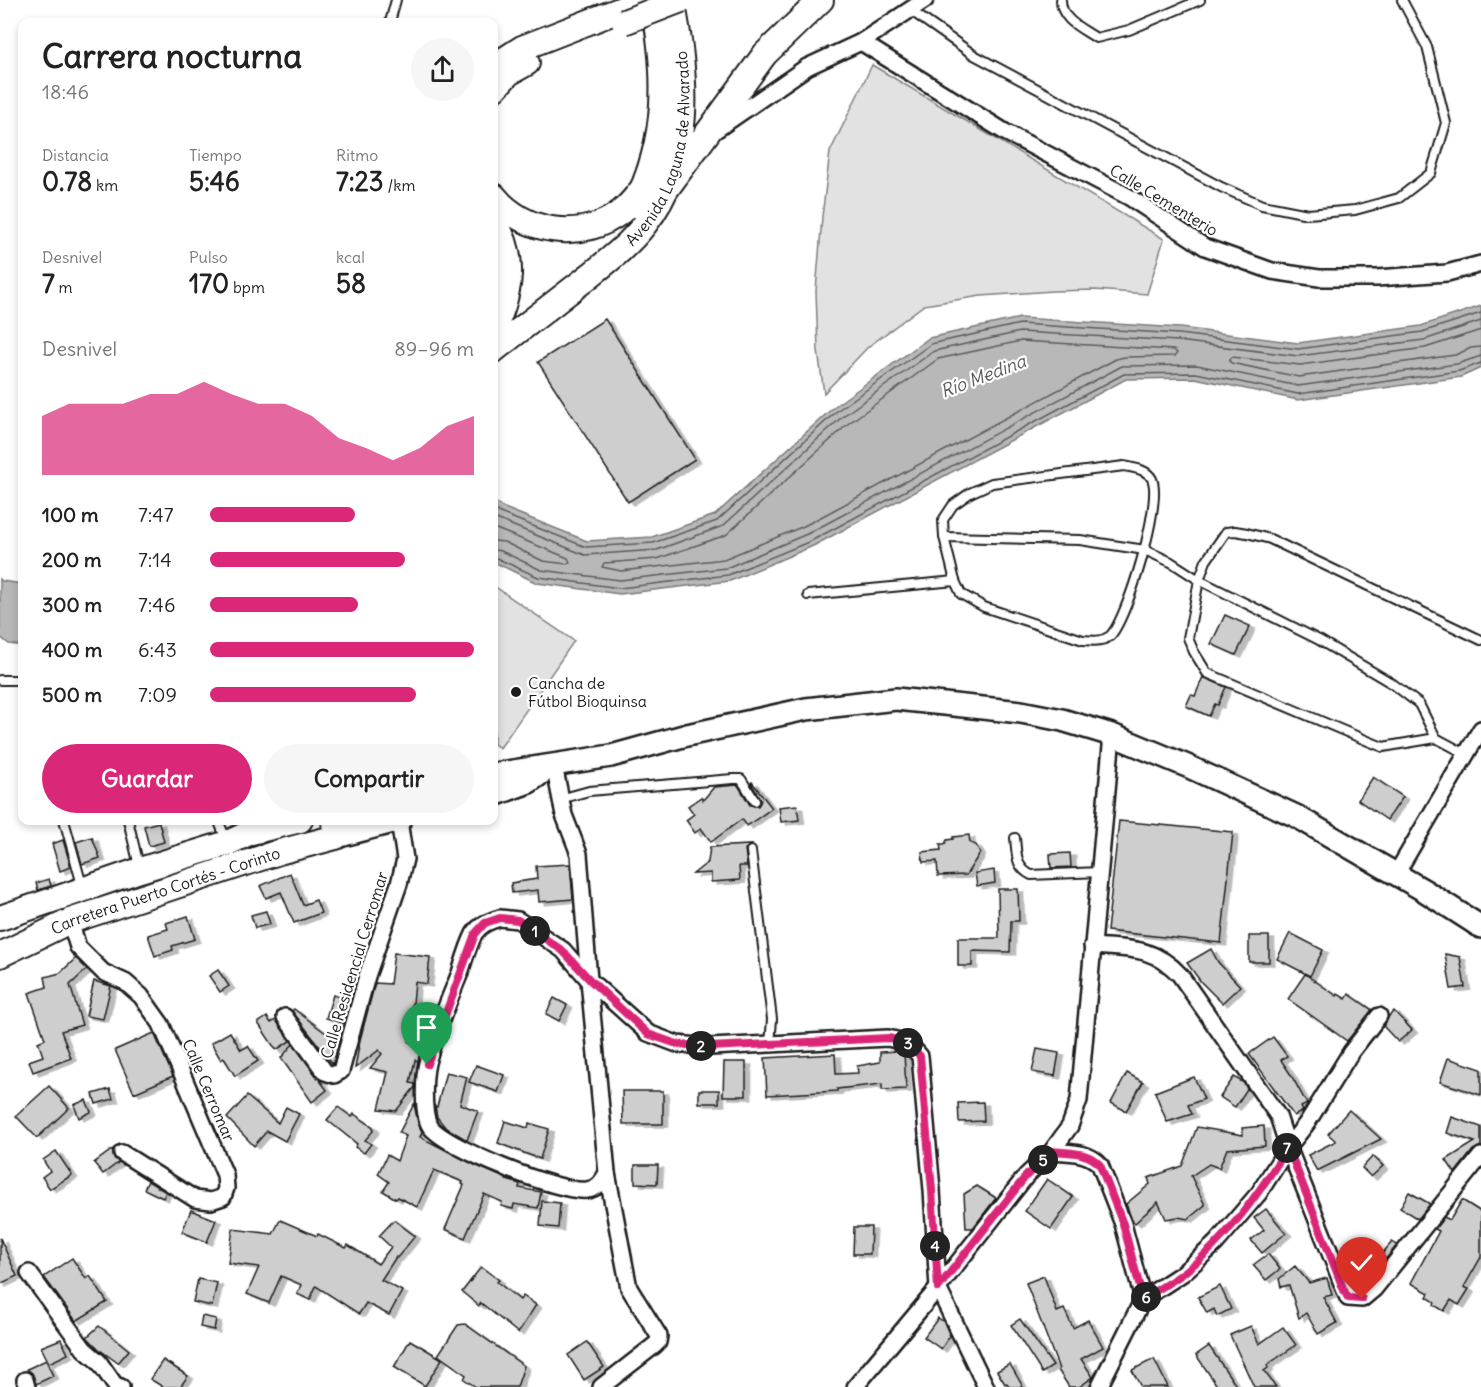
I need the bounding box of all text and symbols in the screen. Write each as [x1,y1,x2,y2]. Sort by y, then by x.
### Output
text: Carrera nocturna [42,35,302,77]
button: share [411,38,474,101]
street label: Avenida Laguna de Alvarado [621,50,693,250]
text: 18:46 [42,79,89,104]
text: Distancia [42,145,109,165]
text: Tiempo [189,145,242,165]
text: Ritmo [336,145,378,165]
street label: Calle Cementerio [1106,160,1222,240]
text: 0.78 [42,165,92,198]
text: 5:46 [189,165,240,198]
text: 7:23 [336,165,384,198]
text: km [92,175,118,195]
text: /km [384,175,415,195]
text: Desnivel [42,247,102,267]
text: Pulso [189,247,228,267]
text: kcal [336,247,365,267]
text: 7 [42,267,55,300]
text: 170 [189,267,229,300]
text: 58 [336,267,366,300]
text: m [55,277,73,297]
text: bpm [229,277,265,297]
text: Desnivel [42,336,117,361]
text: 89–96 m [394,336,474,361]
water label: Río Medina [937,349,1030,403]
text: 100 m [42,502,99,527]
text: 7:47 [138,502,173,527]
text: 200 m [42,547,102,572]
text: 7:14 [138,547,172,572]
text: 300 m [42,592,102,617]
text: 7:46 [138,592,175,617]
text: 400 m [42,637,102,662]
text: 6:43 [138,637,177,662]
place label: Cancha de Fútbol Bioquinsa [528,673,647,711]
text: 500 m [42,682,102,707]
text: 7:09 [138,682,177,707]
marker: Cancha de Fútbol Bioquinsa [509,685,523,699]
button: Guardar [42,744,252,813]
button: Compartir [264,744,474,813]
street label: Carretera Puerto Cortés - Corinto [47,842,283,939]
street label: Calle Residencial Cerromar [316,869,392,1061]
pin: 1 [520,916,550,946]
text: 1 [532,921,538,941]
pin [401,1002,452,1064]
icon: arrive [410,1011,443,1044]
pin: 3 [893,1028,923,1058]
pin: 2 [686,1031,716,1061]
text: 3 [903,1033,913,1053]
street label: Calle Cerromar [178,1036,240,1145]
text: 2 [697,1036,705,1056]
pin: 7 [1272,1133,1302,1163]
text: 7 [1283,1138,1291,1158]
pin: 5 [1028,1145,1058,1175]
text: 5 [1038,1150,1048,1170]
pin: 4 [920,1231,950,1261]
text: 4 [930,1236,940,1256]
pin [1336,1237,1387,1299]
icon: check [1345,1246,1378,1279]
pin: 6 [1131,1282,1161,1312]
text: 6 [1141,1287,1151,1307]

